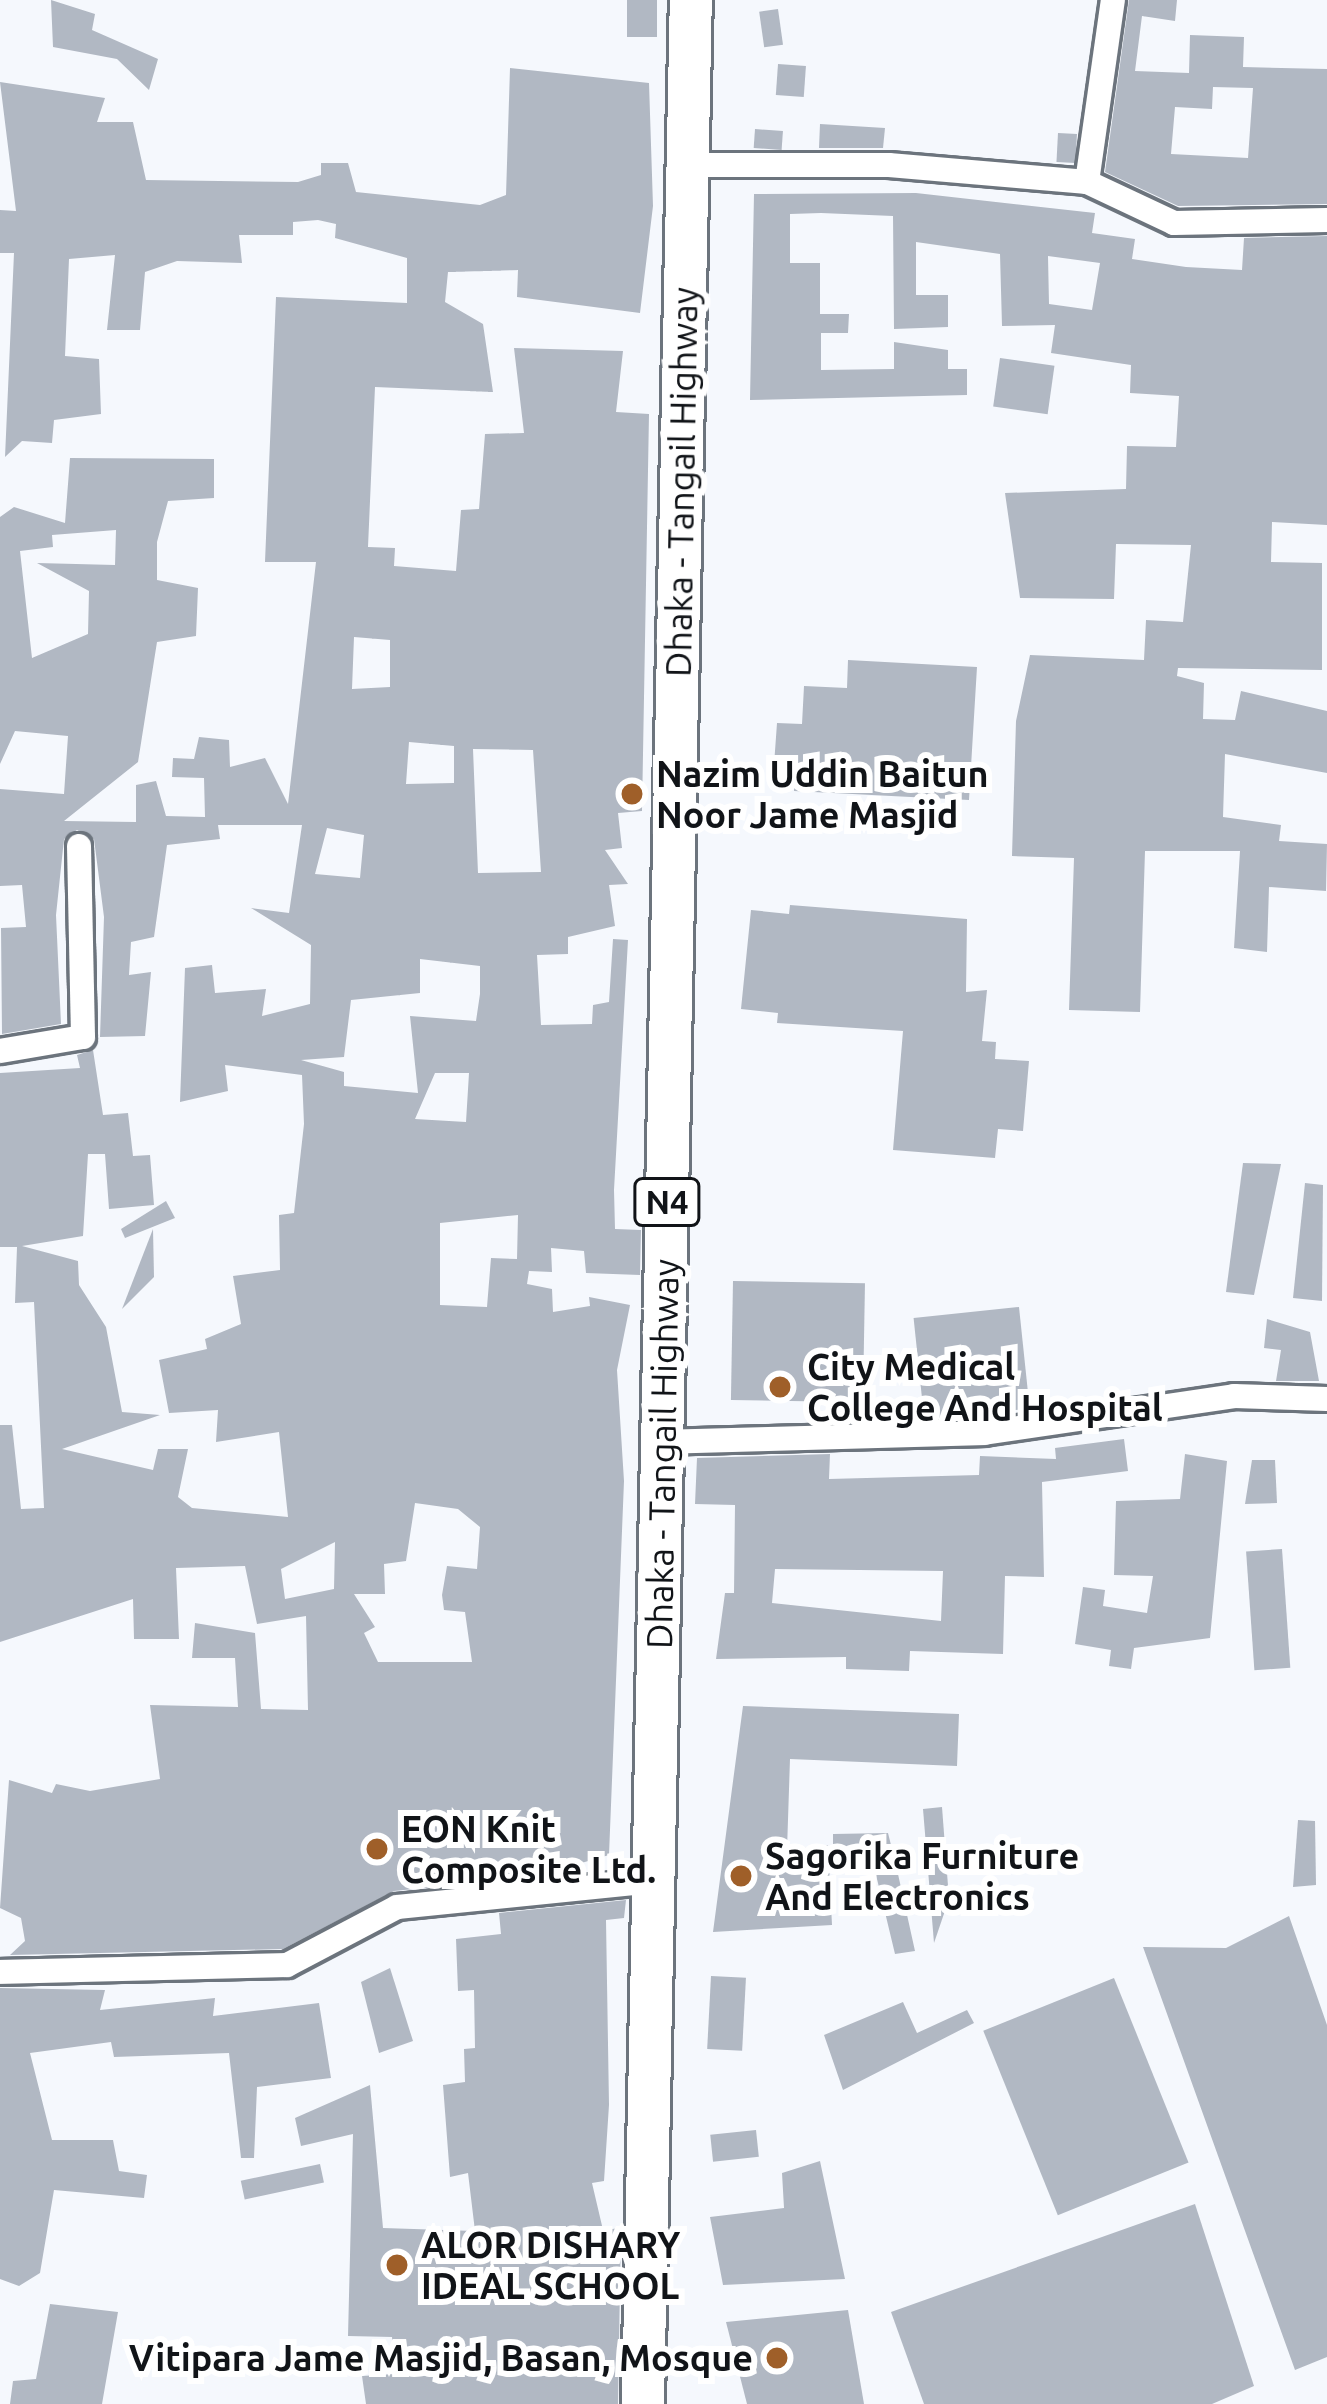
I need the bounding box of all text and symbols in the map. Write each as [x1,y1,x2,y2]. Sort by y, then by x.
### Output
street label: Dhaka - Tangail Highway [656,287,706,677]
place label: Nazim Uddin Baitun Noor Jame Masjid [656,751,989,836]
marker: Nazim Uddin Baitun Noor Jame Masjid [619,781,645,807]
road number: N4 [631,1175,703,1229]
street label: Dhaka - Tangail Highway [637,1259,687,1649]
place label: City Medical College And Hospital [807,1344,1163,1429]
marker: City Medical College And Hospital [764,1371,796,1403]
place label: EON Knit Composite Ltd. [401,1806,656,1891]
place label: Sagorika Furniture And Electronics [765,1833,1079,1918]
marker: EON Knit Composite Ltd. [364,1836,390,1862]
marker: Sagorika Furniture And Electronics [728,1863,754,1889]
place label: ALOR DISHARY IDEAL SCHOOL [421,2222,680,2307]
marker: ALOR DISHARY IDEAL SCHOOL [384,2252,410,2278]
place label: Vitipara Jame Masjid, Basan, Mosque [129,2336,753,2380]
marker: Vitipara Jame Masjid, Basan, Mosque [764,2345,790,2371]

